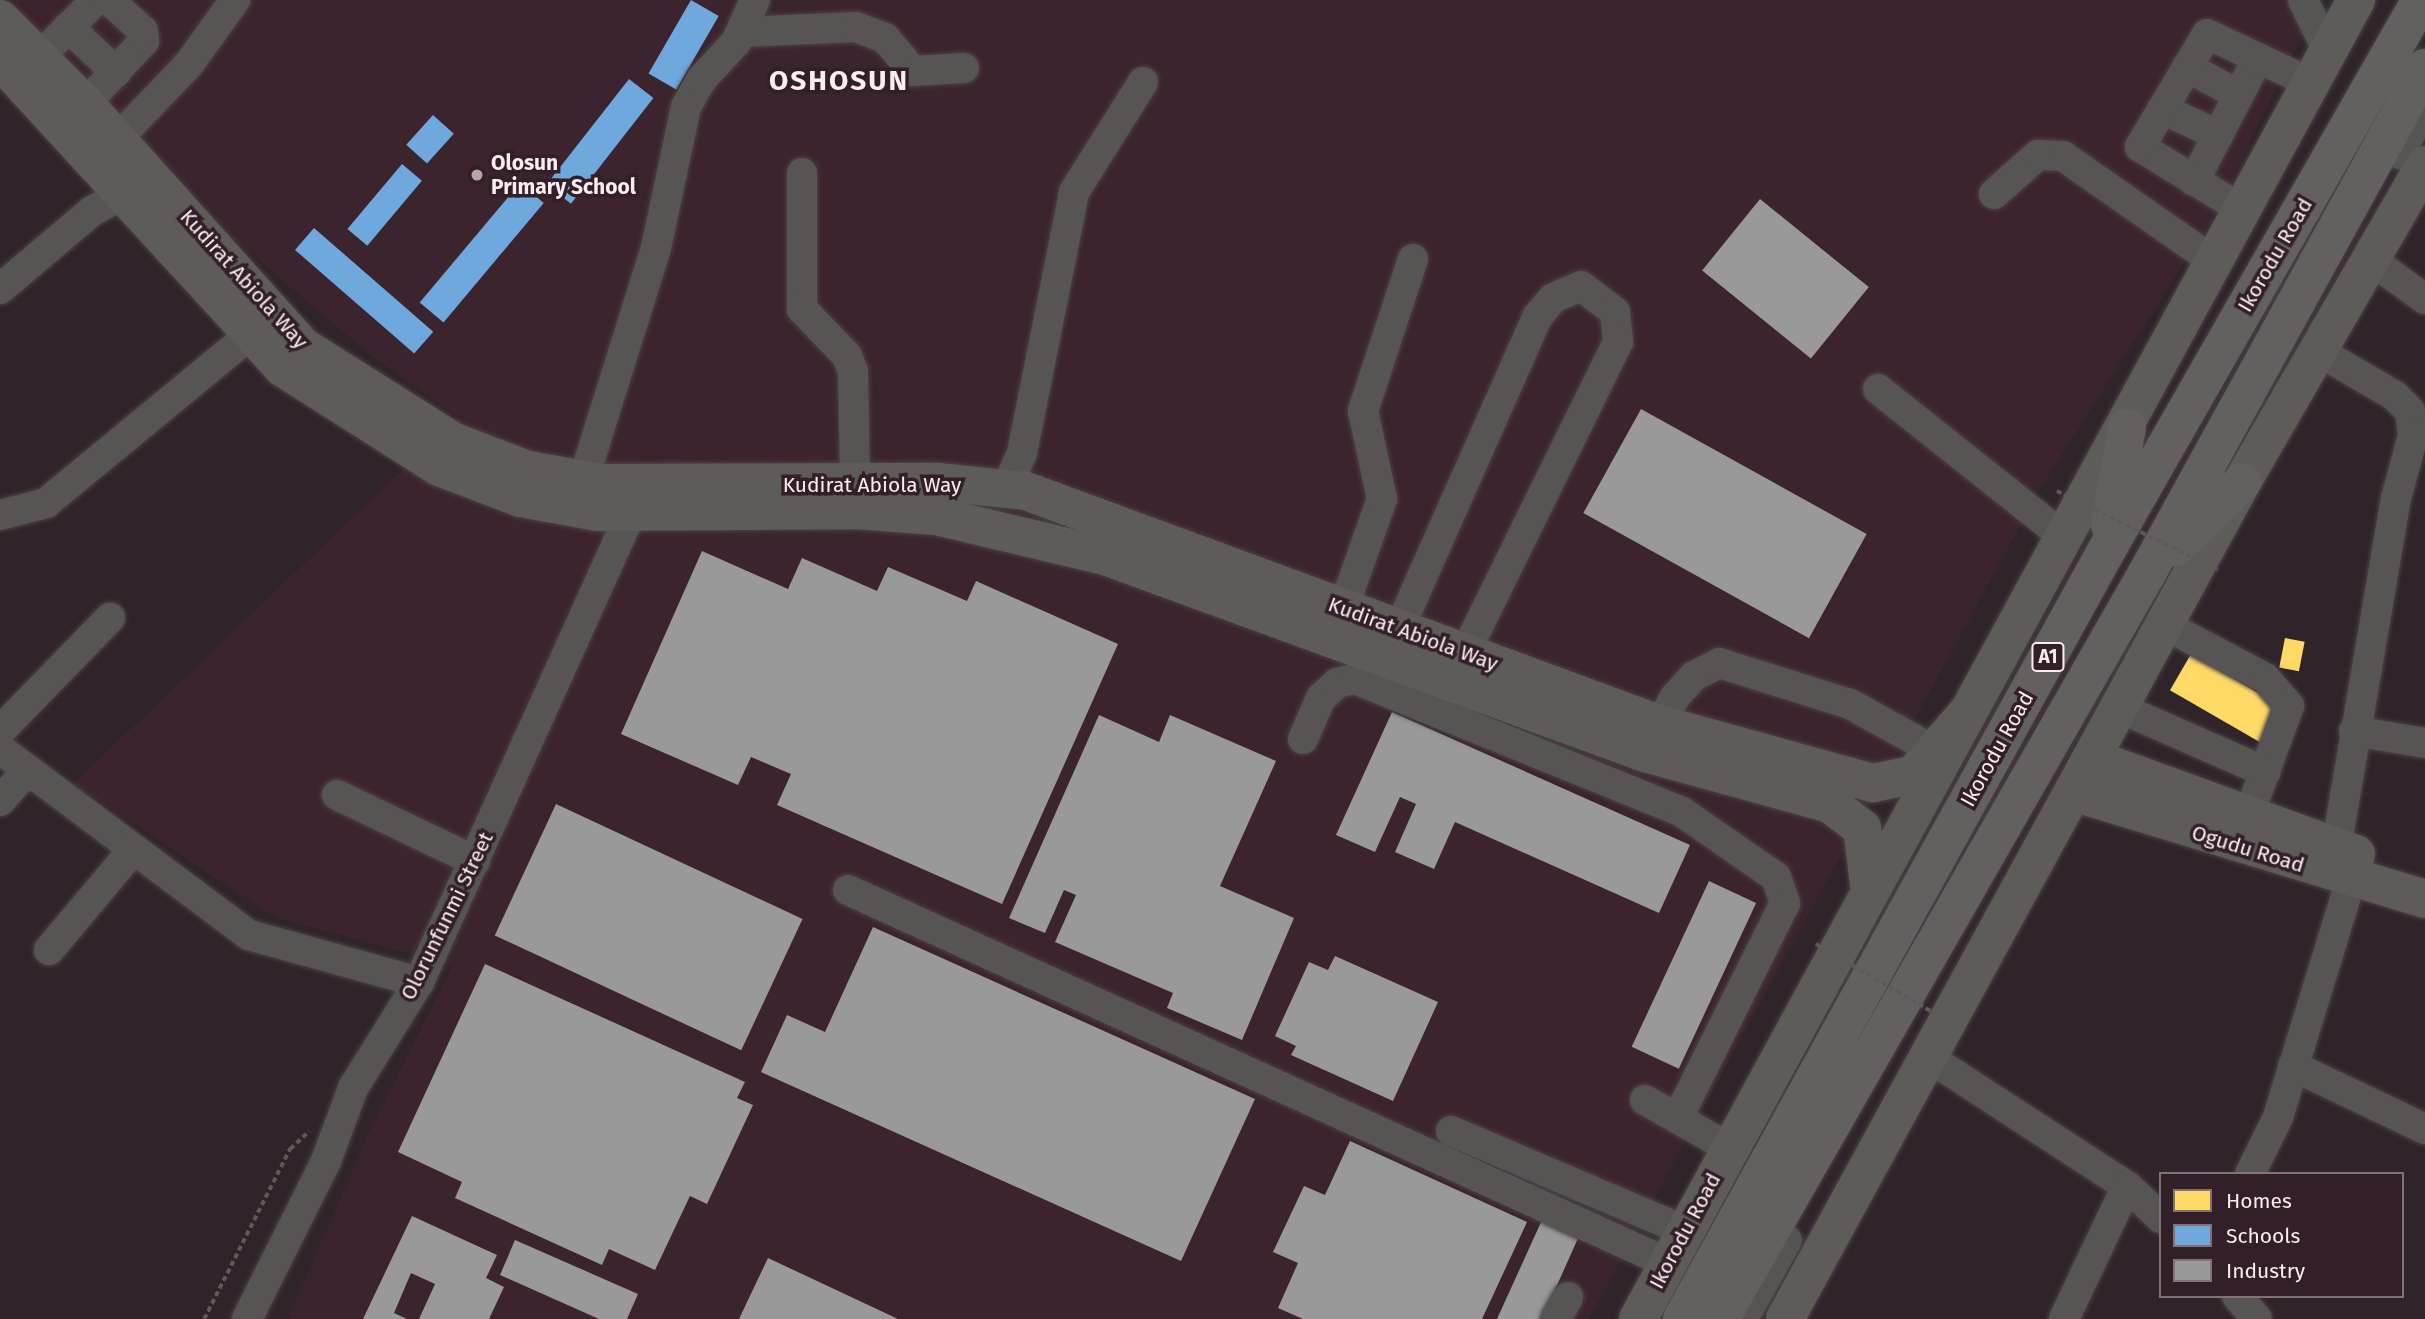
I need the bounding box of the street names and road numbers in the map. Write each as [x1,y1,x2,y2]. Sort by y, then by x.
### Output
street label: Ikorodu Road [2232,193,2318,317]
street label: Kudirat Abiola Way [175,204,313,354]
street label: Kudirat Abiola Way [783,472,961,498]
street label: Kudirat Abiola Way [1325,592,1501,676]
road number: A1 [2030,642,2066,672]
street label: Ikorodu Road [1955,687,2039,811]
street label: Ogudu Road [2189,820,2307,878]
street label: Olorunfunmi Street [395,828,499,1004]
street label: Ikorodu Road [1644,1169,1726,1293]

